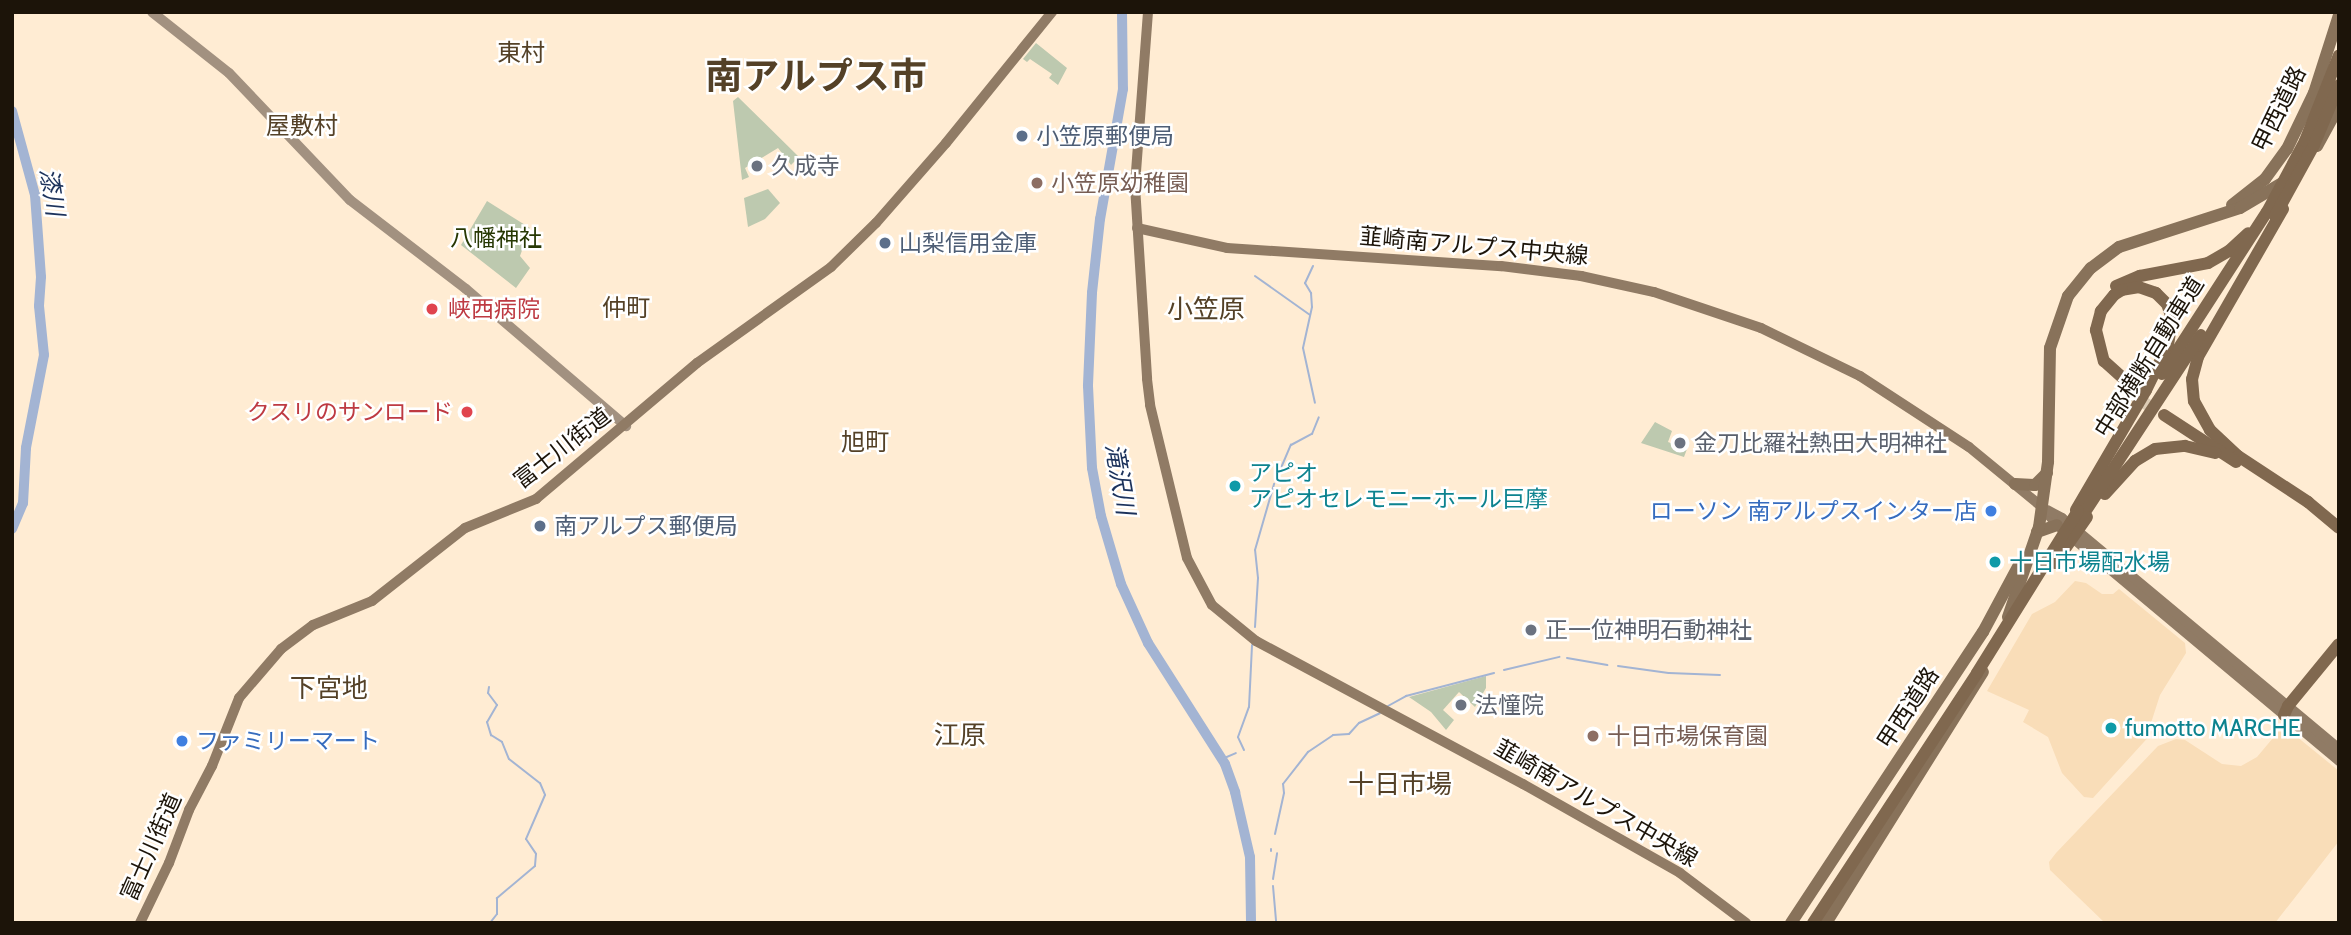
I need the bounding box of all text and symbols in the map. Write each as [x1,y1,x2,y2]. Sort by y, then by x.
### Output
district label: 東村 [497,39,545,67]
district label: 南アルプス市 [705,54,927,98]
street label: 甲西道路 [2246,62,2312,156]
district label: 屋敷村 [266,112,338,140]
place label: 小笠原郵便局 [1036,122,1174,150]
marker: 小笠原郵便局 [1014,128,1030,144]
place label: 久成寺 [771,152,840,180]
marker: 久成寺 [749,158,765,174]
water label: 漆川 [34,166,70,218]
place label: 小笠原幼稚園 [1051,169,1189,197]
marker: 小笠原幼稚園 [1029,175,1045,191]
street label: 韮崎南アルプス中央線 [1358,222,1590,270]
park label: 八幡神社 [450,224,542,252]
place label: 山梨信用金庫 [899,229,1037,257]
marker: 山梨信用金庫 [877,235,893,251]
street label: 中部横断自動車道 [2089,272,2209,442]
district label: 仲町 [602,294,650,322]
district label: 小笠原 [1167,294,1245,326]
place label: 峡西病院 [448,295,540,323]
marker: 峡西病院 [422,299,442,319]
place label: クスリのサンロード [246,398,453,426]
street label: 富士川街道 [508,402,616,494]
marker: クスリのサンロード [459,404,475,420]
district label: 旭町 [841,428,889,456]
place label: 金刀比羅社熱田大明神社 [1694,429,1947,457]
marker: 金刀比羅社熱田大明神社 [1672,435,1688,451]
water label: 滝沢川 [1100,441,1140,517]
place label: アピオ アピオセレモニーホール巨摩 [1249,459,1548,513]
marker: アピオ アピオセレモニーホール巨摩 [1227,478,1243,494]
place label: ローソン 南アルプスインター店 [1650,497,1977,525]
marker: ローソン 南アルプスインター店 [1983,503,1999,519]
place label: 南アルプス郵便局 [554,512,738,540]
marker: 南アルプス郵便局 [532,518,548,534]
place label: 十日市場配水場 [2009,548,2170,576]
marker: 十日市場配水場 [1987,554,2003,570]
place label: 正一位神明石動神社 [1545,616,1752,644]
marker: 正一位神明石動神社 [1523,622,1539,638]
street label: 甲西道路 [1871,662,1945,754]
district label: 下宮地 [290,673,368,705]
place label: 法憧院 [1475,691,1544,719]
marker: 法憧院 [1453,697,1469,713]
place label: fumotto MARCHE [2125,714,2300,742]
district label: 江原 [934,720,986,752]
marker: fumotto MARCHE [2103,720,2119,736]
place label: 十日市場保育園 [1607,722,1768,750]
place label: ファミリーマート [196,727,380,755]
marker: 十日市場保育園 [1585,728,1601,744]
marker: ファミリーマート [174,733,190,749]
street label: 韮崎南アルプス中央線 [1490,734,1702,872]
district label: 十日市場 [1348,769,1452,801]
street label: 富士川街道 [115,789,187,905]

